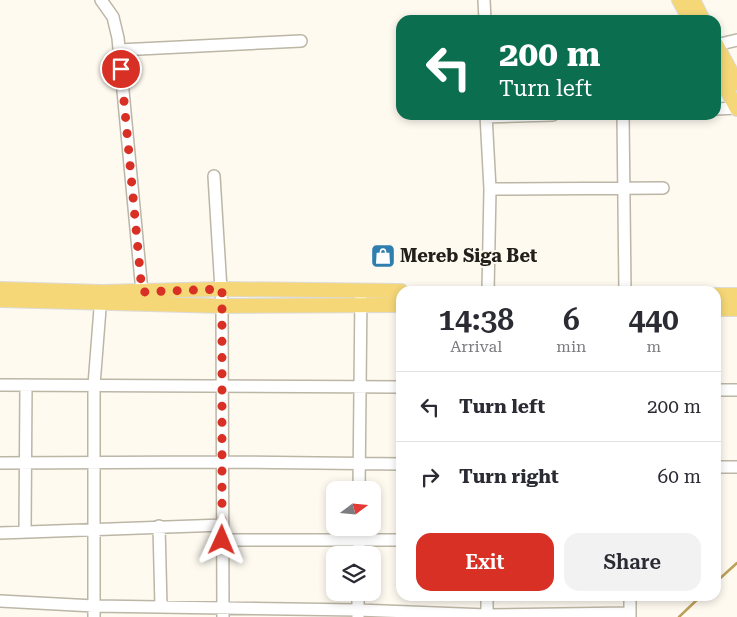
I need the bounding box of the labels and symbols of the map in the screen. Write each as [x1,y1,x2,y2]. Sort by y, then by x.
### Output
pin [100,48,142,90]
shop icon: Mereb Siga Bet [370,243,396,269]
place label: Mereb Siga Bet [400,245,537,266]
north arrow [326,481,381,536]
position arrow [195,513,247,565]

